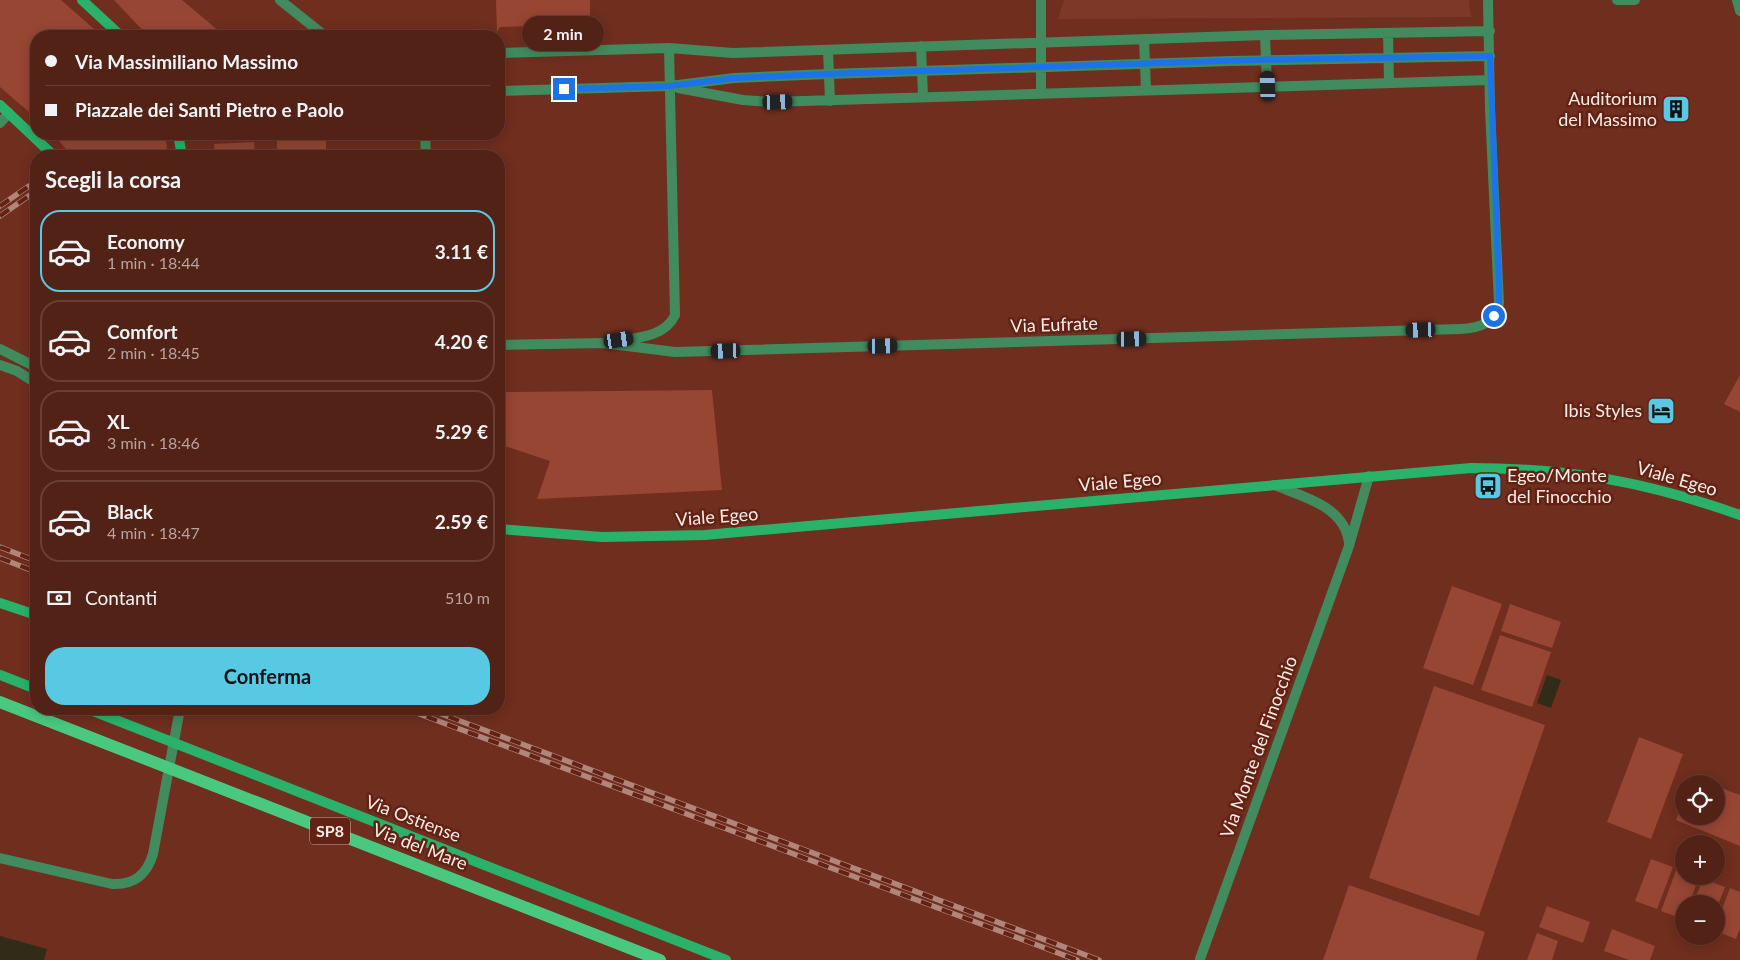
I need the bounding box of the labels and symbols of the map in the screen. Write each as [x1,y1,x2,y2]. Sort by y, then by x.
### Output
callout: 2 min [523,17,605,52]
car [1259,71,1276,101]
route end [553,78,575,100]
place label: Auditorium del Massimo [1558,87,1657,130]
car [762,94,793,110]
building icon: Auditorium del Massimo [1661,94,1691,124]
route start [1483,305,1505,327]
street label: Via Eufrate [1010,311,1098,337]
car [1405,322,1436,338]
car [603,330,634,350]
car [1116,331,1147,347]
car [867,338,898,354]
car [710,343,741,359]
hotel icon: Ibis Styles [1646,396,1676,426]
place label: Ibis Styles [1564,399,1642,421]
street label: Viale Egeo [1634,456,1720,500]
place label: Egeo/Monte del Finocchio [1507,464,1612,507]
street label: Viale Egeo [1078,466,1162,496]
bus stop icon: Egeo/Monte del Finocchio [1473,471,1503,501]
street label: Viale Egeo [675,502,759,530]
street label: Via Monte del Finocchio [1215,653,1301,841]
street label: Via Ostiense [363,790,464,846]
road number: SP8 [310,818,350,844]
street label: Via del Mare [370,818,471,874]

